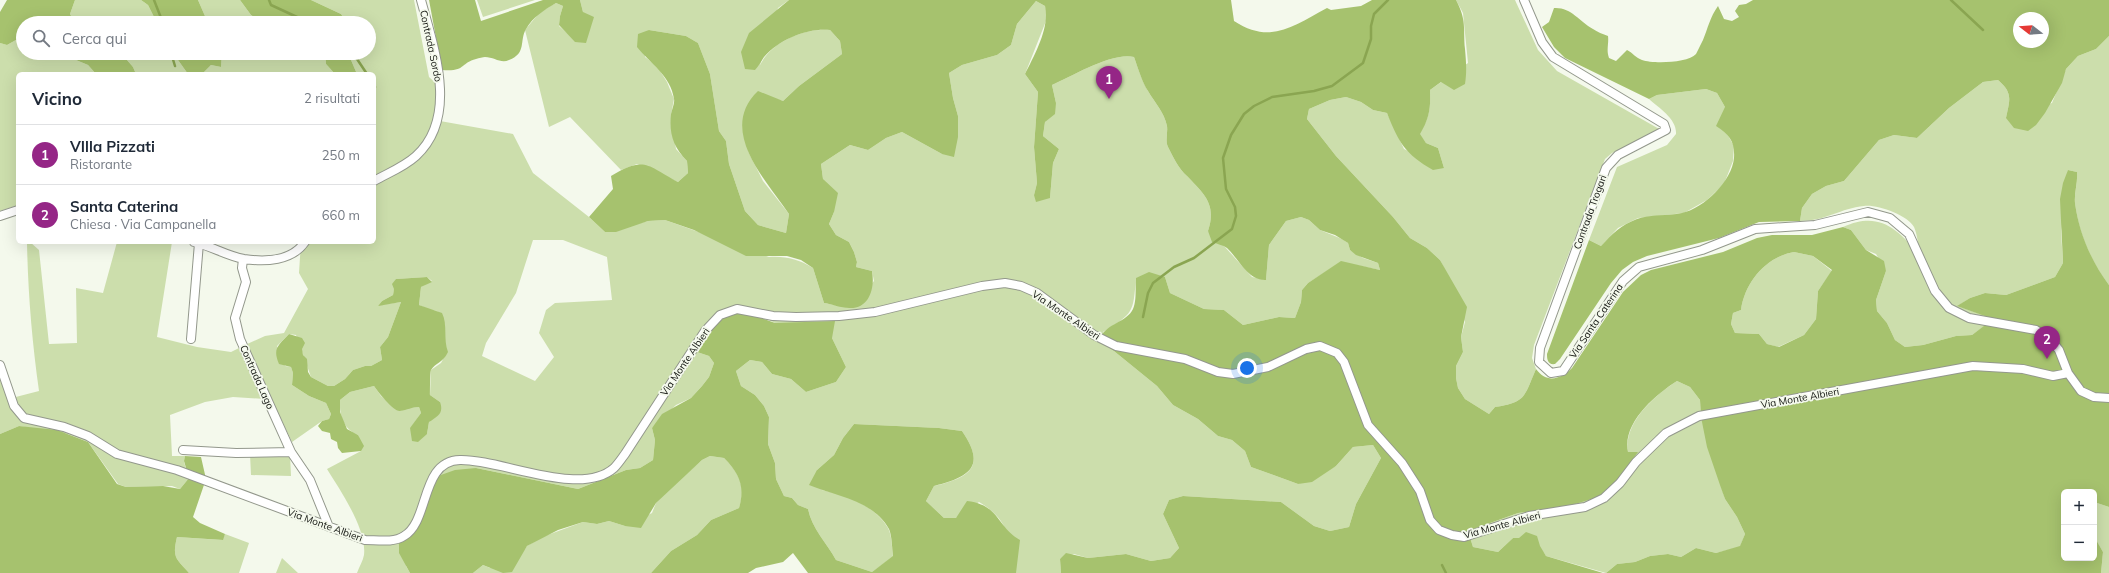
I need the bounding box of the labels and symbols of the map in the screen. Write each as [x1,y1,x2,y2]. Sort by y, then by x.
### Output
street label: Contrada Sordo [417,9,445,83]
north arrow [2013,12,2049,48]
pin: 1 [1096,66,1122,99]
street label: Contrada Trogari [1570,173,1610,251]
street label: Via Santa Caterina [1566,281,1626,361]
street label: Via Monte Albieri [1030,287,1102,343]
street label: Via Monte Albieri [657,326,713,398]
pin: 2 [2034,326,2060,359]
street label: Contrada Lago [237,343,277,411]
your location [1237,358,1257,378]
street label: Via Monte Albieri [1760,385,1840,411]
street label: Via Monte Albieri [286,505,364,545]
street label: Via Monte Albieri [1462,508,1542,542]

